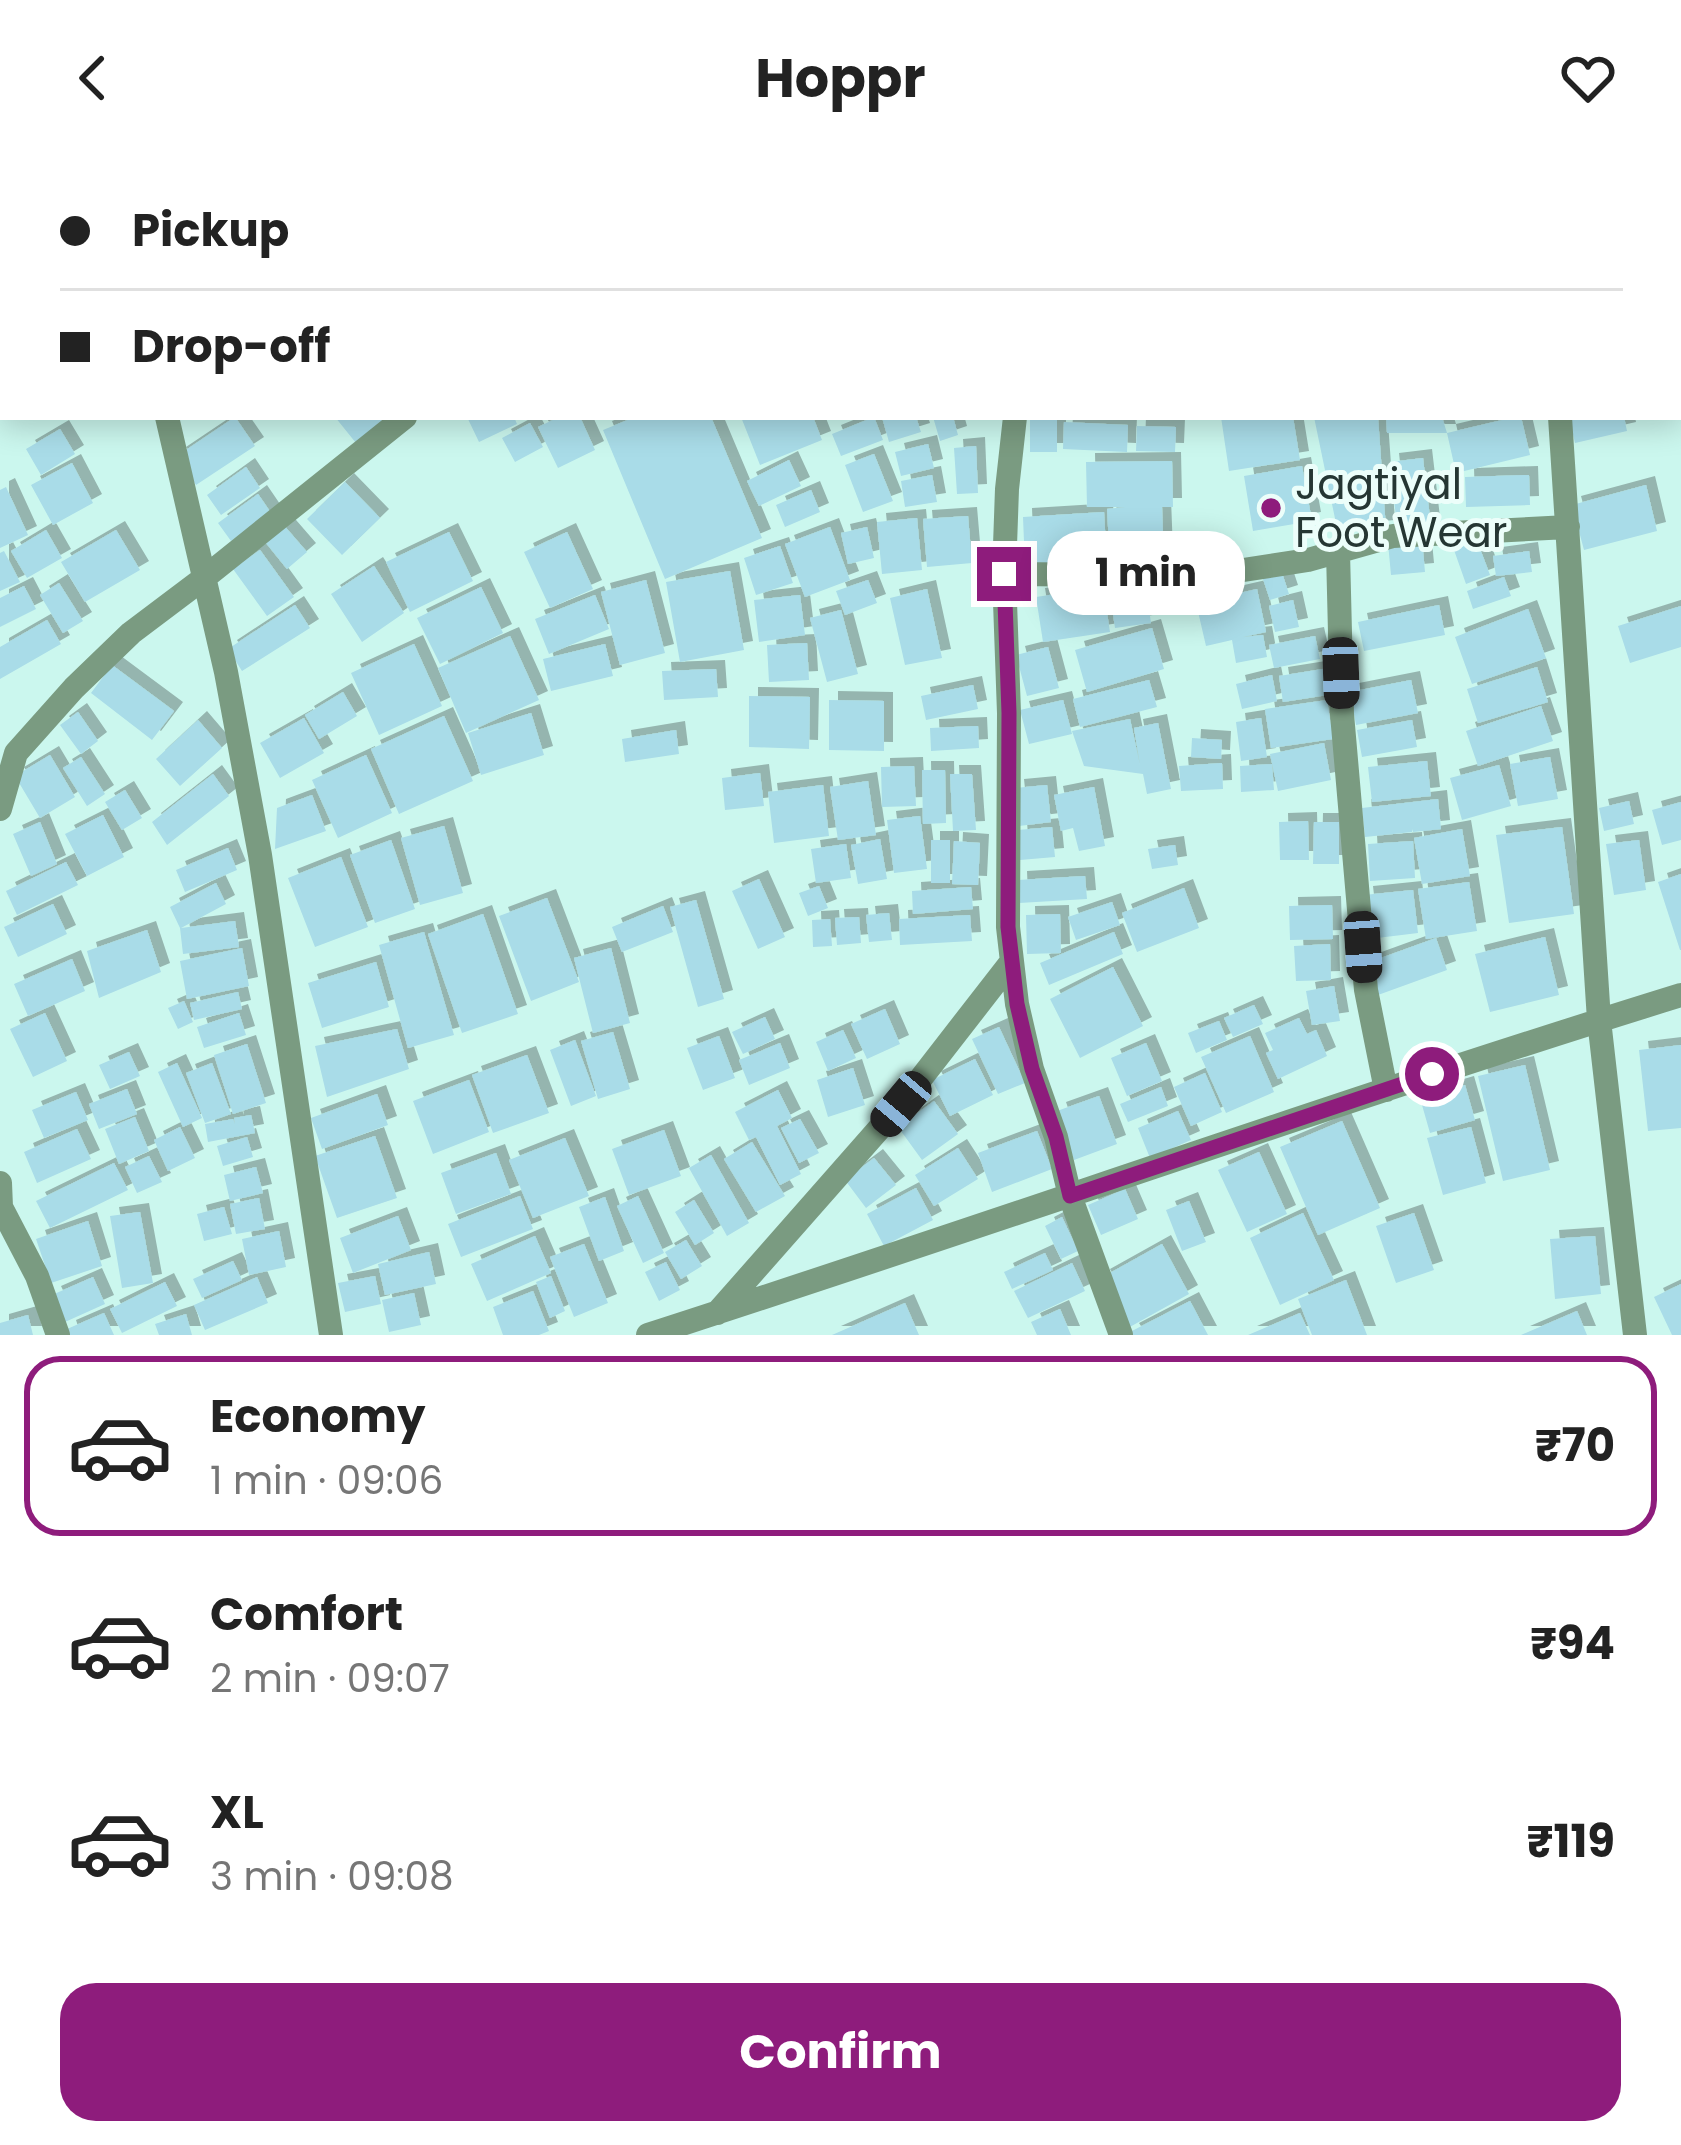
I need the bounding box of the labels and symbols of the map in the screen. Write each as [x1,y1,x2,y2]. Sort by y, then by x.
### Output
place label: Jagtiyal Foot Wear [1295,455,1508,562]
marker: Jagtiyal Foot Wear [1258,495,1284,521]
callout: 1 min [1046,532,1244,616]
route end [977,547,1031,601]
car [1322,636,1360,710]
car [1343,910,1383,984]
route start [1405,1047,1459,1101]
car [864,1065,938,1143]

